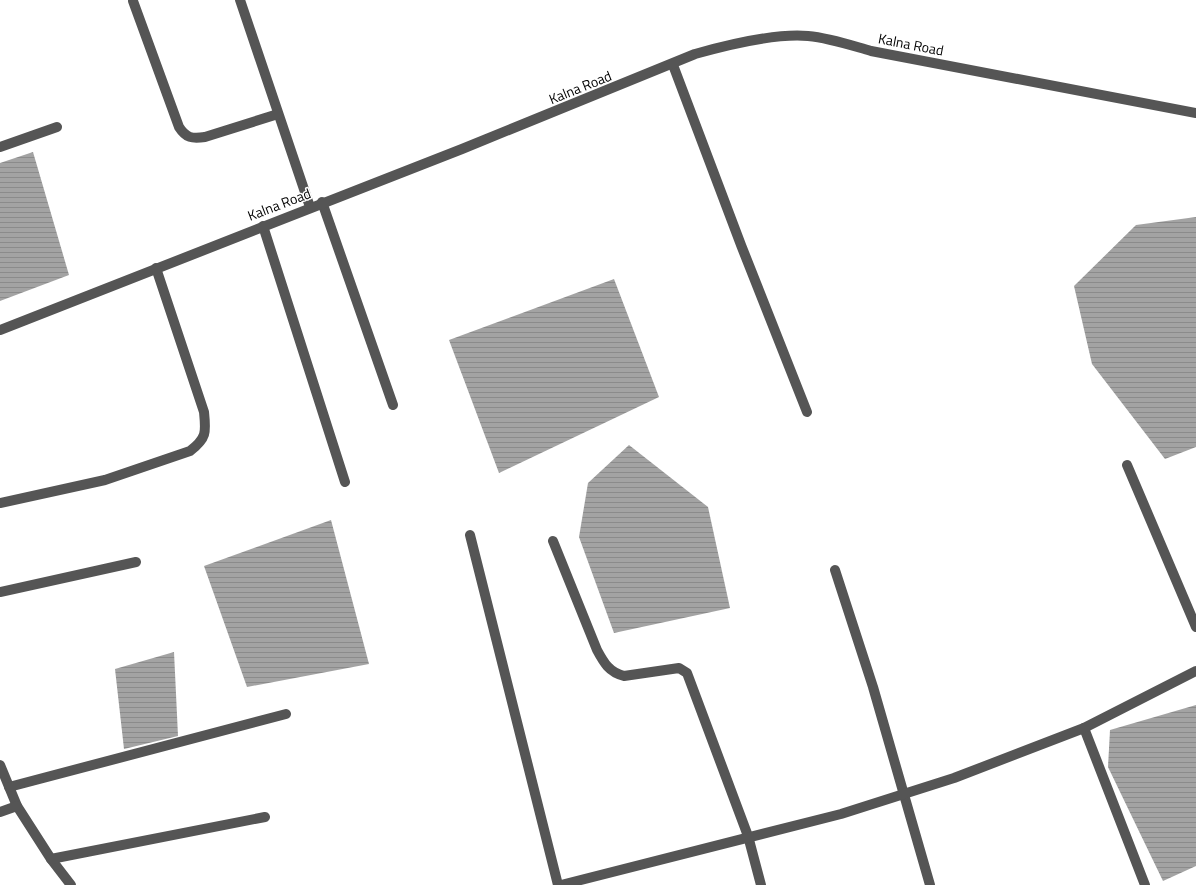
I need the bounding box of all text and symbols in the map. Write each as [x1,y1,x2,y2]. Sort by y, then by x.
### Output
street label: Kalna Road [877,27,945,61]
street label: Kalna Road [545,65,615,109]
street label: Kalna Road [244,182,314,226]

